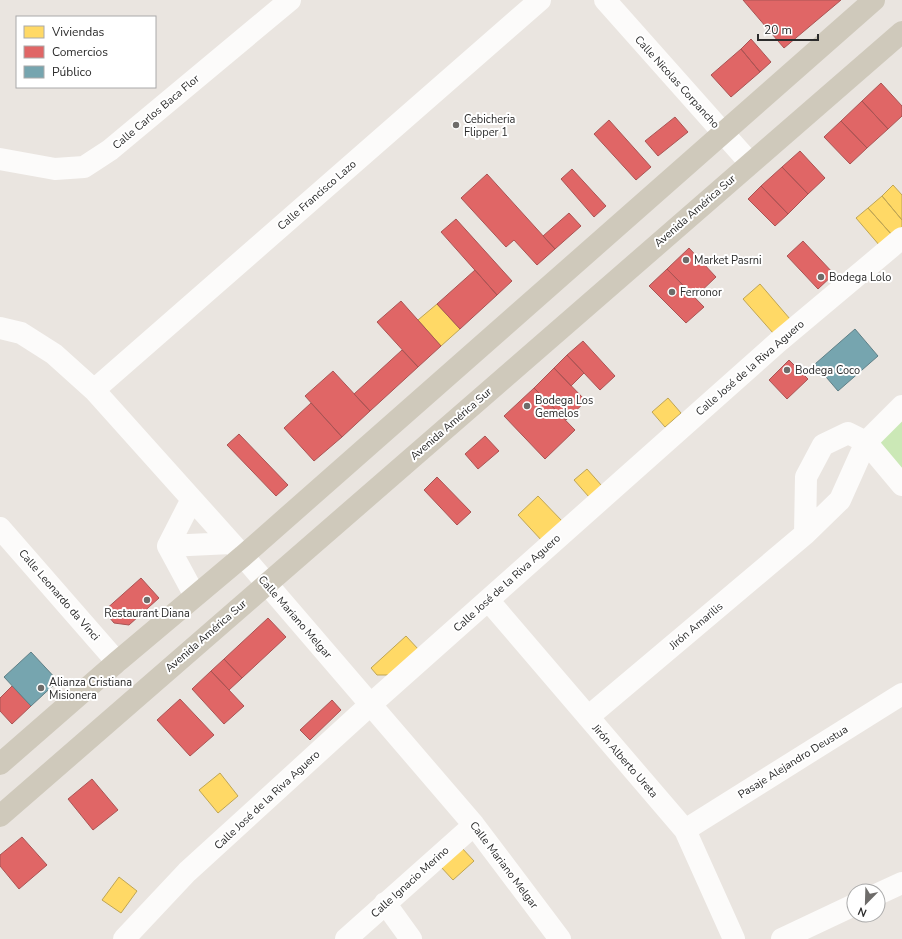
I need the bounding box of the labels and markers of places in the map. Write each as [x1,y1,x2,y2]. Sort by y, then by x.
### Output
place label: Cebicheria Flipper 1 [464,112,516,140]
marker: Cebicheria Flipper 1 [451,120,461,130]
place label: Market Pasrni [694,253,762,268]
marker: Market Pasrni [681,255,691,265]
place label: Bodega Lolo [829,270,891,285]
marker: Bodega Lolo [816,272,826,282]
place label: Ferronor [680,285,722,300]
marker: Ferronor [667,287,677,297]
place label: Bodega Coco [795,363,860,378]
marker: Bodega Coco [782,365,792,375]
place label: Bodega Los Gemelos [535,393,593,421]
marker: Bodega Los Gemelos [522,401,532,411]
marker: Restaurant Diana [142,595,152,605]
place label: Restaurant Diana [104,606,190,621]
place label: Alianza Cristiana Misionera [49,675,132,703]
marker: Alianza Cristiana Misionera [36,683,46,693]

